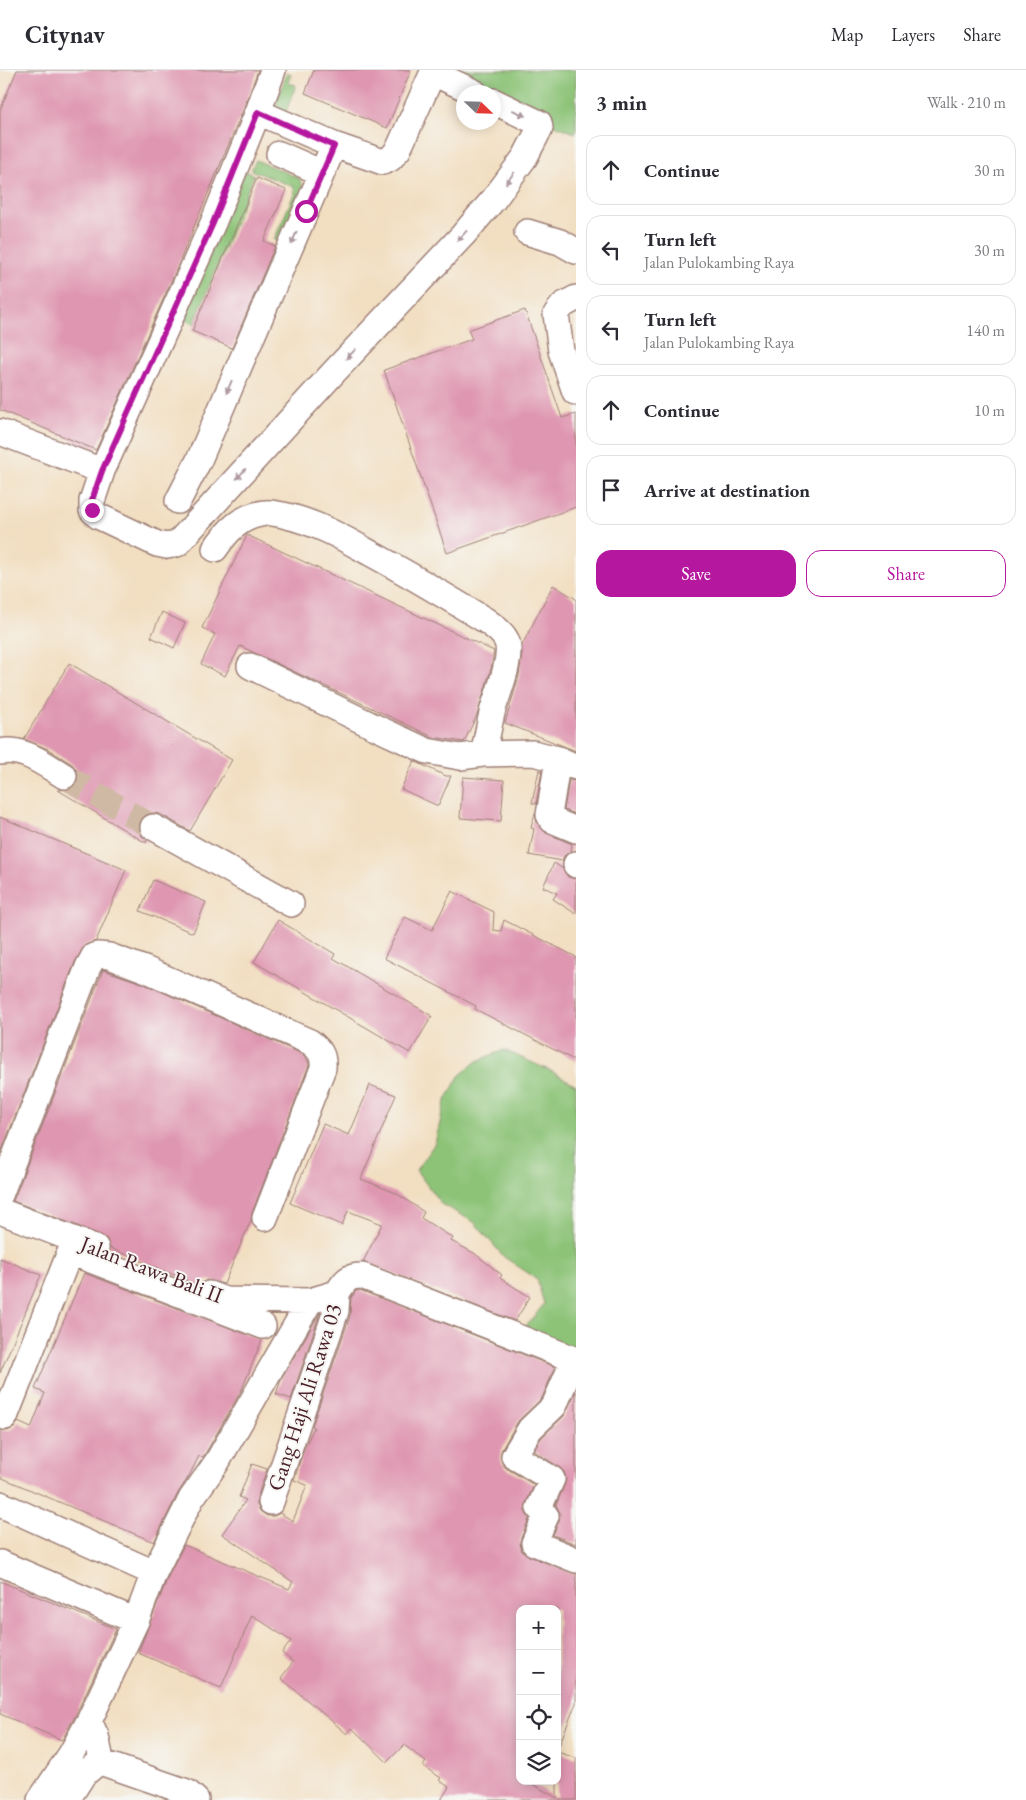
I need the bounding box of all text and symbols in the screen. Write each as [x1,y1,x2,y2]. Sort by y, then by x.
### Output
text: Citynav [25,19,105,50]
text: Map [831,23,863,46]
text: Layers [891,23,935,46]
text: Share [963,23,1001,46]
north arrow [456,85,501,130]
text: 3 min [596,89,647,116]
text: Walk · 210 m [927,92,1006,113]
one-way arrow [512,110,526,118]
icon: ahead [597,156,625,184]
text: Continue [644,158,719,183]
text: 30 m [974,160,1005,181]
one-way arrow [505,171,515,185]
route start [295,200,318,223]
text: Turn left [644,227,716,252]
one-way arrow [456,229,468,241]
one-way arrow [289,231,297,245]
icon: left [597,236,625,264]
text: 30 m [974,240,1005,261]
text: Jalan Pulokambing Raya [644,252,794,273]
text: Turn left [644,307,716,332]
icon: left [597,316,625,344]
text: 140 m [966,320,1005,341]
text: Jalan Pulokambing Raya [644,332,794,353]
one-way arrow [345,348,357,360]
one-way arrow [225,380,232,395]
icon: ahead [597,396,625,424]
text: Continue [644,398,719,423]
text: 10 m [974,400,1005,421]
one-way arrow [235,467,247,479]
icon: arrive [597,476,625,504]
text: Arrive at destination [644,478,810,503]
route end [81,499,104,522]
button: Save [596,550,796,597]
button: Share [806,550,1006,597]
street label: Jalan Rawa Bali II [75,1228,228,1310]
street label: Gang Haji Ali Rawa 03 [261,1300,348,1494]
map controls [516,1605,561,1785]
button: + [516,1605,561,1650]
button: − [516,1650,561,1695]
button: locate [516,1695,561,1740]
button: layers [516,1740,561,1785]

